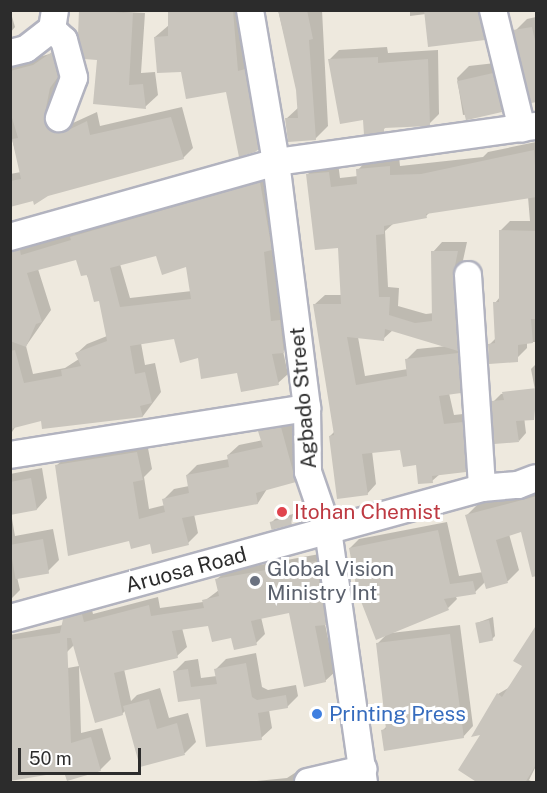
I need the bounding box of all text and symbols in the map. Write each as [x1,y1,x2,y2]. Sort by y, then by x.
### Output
street label: Agbado Street [284,326,322,470]
place label: Itohan Chemist [294,499,441,525]
marker: Itohan Chemist [275,505,289,519]
street label: Aruosa Road [123,542,249,598]
place label: Global Vision Ministry Int [267,556,395,606]
marker: Global Vision Ministry Int [248,574,262,588]
place label: Printing Press [329,701,466,727]
marker: Printing Press [310,707,324,721]
scale bar [21,736,144,774]
text: 50 m [29,748,72,769]

